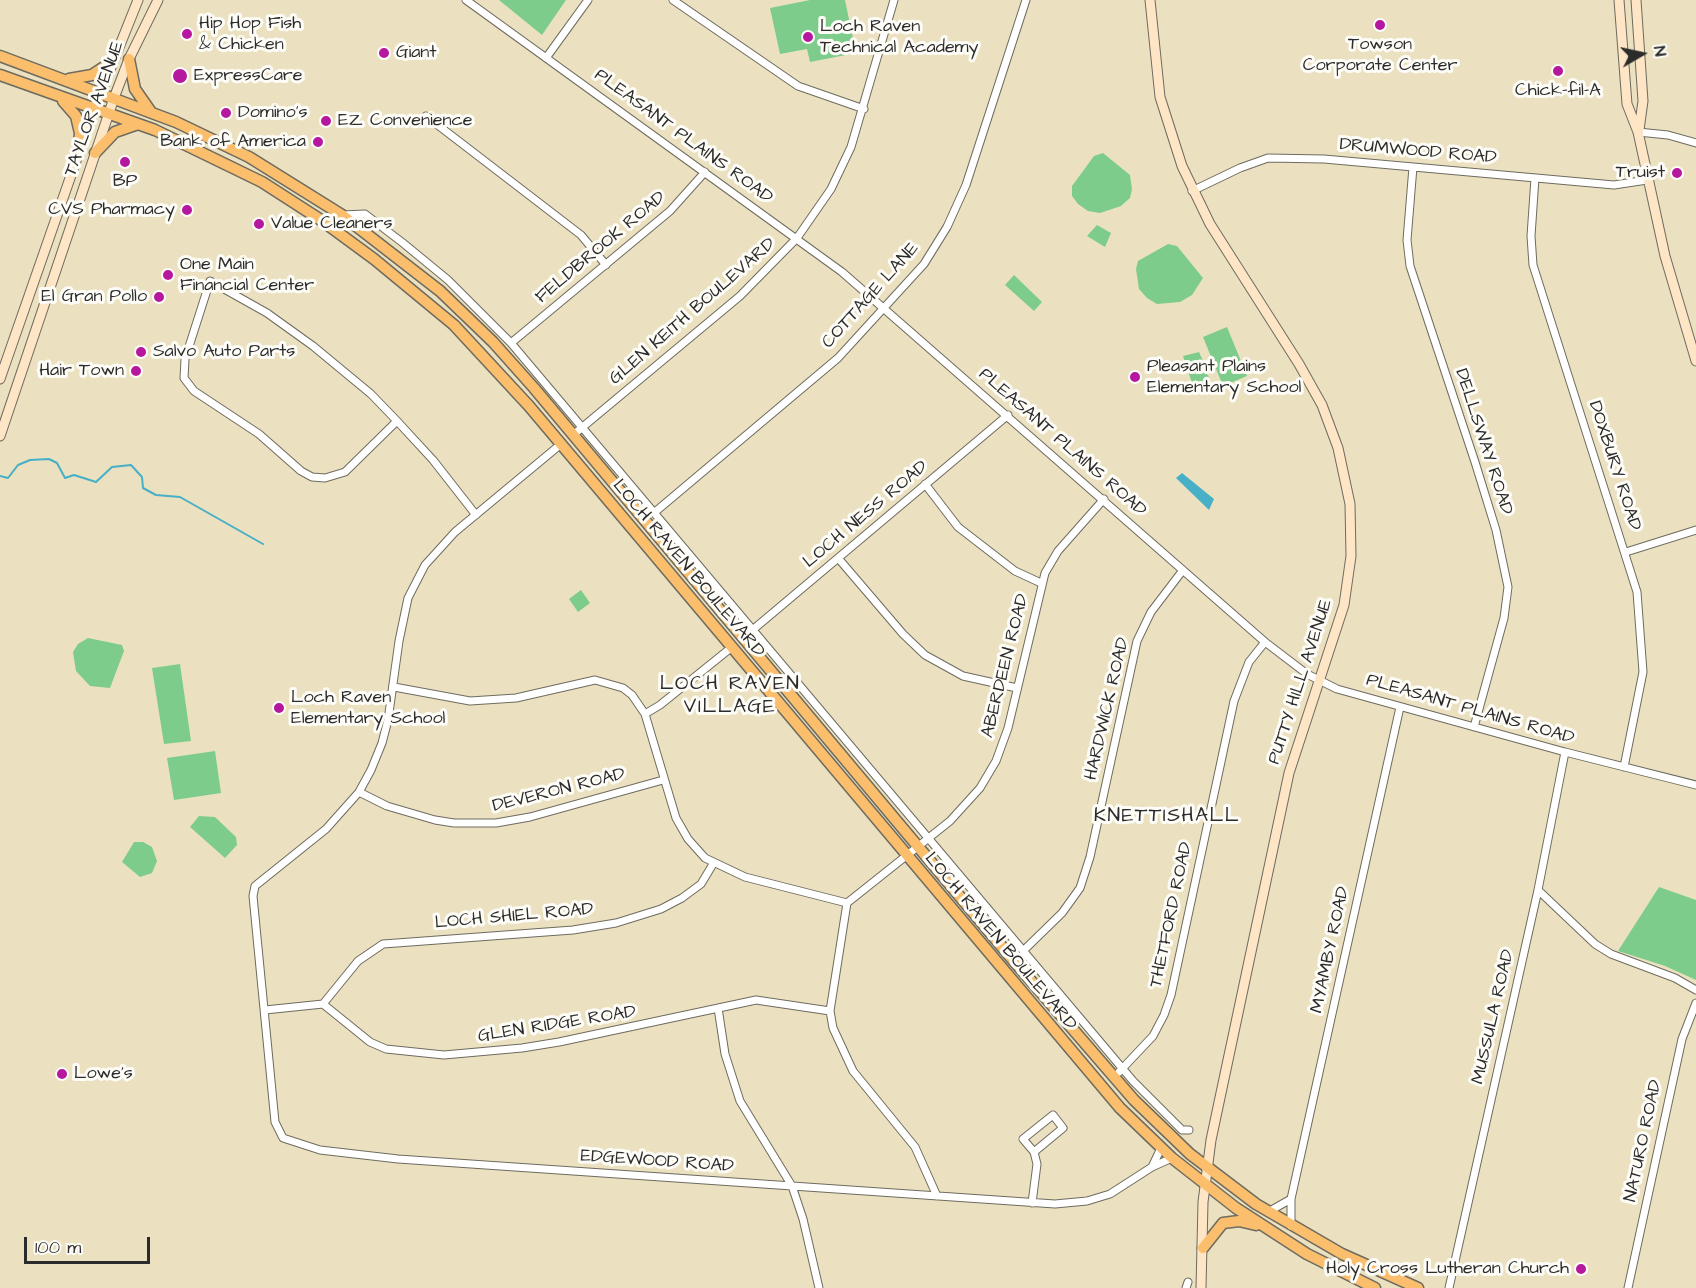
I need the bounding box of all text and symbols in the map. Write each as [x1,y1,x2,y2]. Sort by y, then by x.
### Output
place label: Hip Hop Fish & Chicken [199,13,301,56]
place label: Loch Raven Technical Academy [820,16,979,58]
marker: Towson Corporate Center [1373,18,1387,32]
north arrow [1612,24,1672,84]
marker: Hip Hop Fish & Chicken [180,27,194,41]
marker: Loch Raven Technical Academy [801,30,815,44]
place label: Towson Corporate Center [1303,34,1457,76]
street label: TAYLOR AVENUE [60,38,130,180]
place label: Giant [396,42,437,64]
text: N [1648,45,1671,58]
marker: Giant [377,46,391,60]
marker: Chick-fil-A [1551,64,1565,78]
place label: ExpressCare [194,65,302,87]
street label: PLEASANT PLAINS ROAD [590,65,776,209]
marker: ExpressCare [171,67,189,85]
place label: Chick-fil-A [1515,80,1601,102]
place label: Domino's [238,102,308,124]
marker: Domino's [219,106,233,120]
place label: EZ Convenience [338,110,473,132]
marker: EZ Convenience [319,114,333,128]
place label: Bank of America [160,131,306,153]
street label: DRUMWOOD ROAD [1339,134,1497,170]
marker: Bank of America [311,135,325,149]
marker: BP [118,155,132,169]
place label: Truist [1616,162,1665,184]
marker: Truist [1670,166,1684,180]
place label: BP [113,171,137,193]
street label: FELDBROOK ROAD [532,187,670,309]
place label: CVS Pharmacy [48,199,175,221]
marker: CVS Pharmacy [180,203,194,217]
place label: Value Cleaners [271,213,393,235]
marker: Value Cleaners [252,217,266,231]
street label: GLEN KEITH BOULEVARD [606,234,780,390]
street label: COTTAGE LANE [818,239,924,353]
place label: One Main Financial Center [180,254,314,296]
marker: One Main Financial Center [161,268,175,282]
place label: El Gran Pollo [41,286,147,308]
marker: El Gran Pollo [152,290,166,304]
place label: Salvo Auto Parts [153,341,295,363]
marker: Salvo Auto Parts [134,345,148,359]
place label: Pleasant Plains Elementary School [1147,356,1301,398]
place label: Hair Town [39,360,124,382]
marker: Hair Town [129,364,143,378]
street label: PLEASANT PLAINS ROAD [974,364,1150,522]
street label: DELLSWAY ROAD [1449,366,1517,518]
marker: Pleasant Plains Elementary School [1128,370,1142,384]
street label: DOXBURY ROAD [1583,398,1645,534]
street label: LOCH NESS ROAD [799,457,933,573]
street label: LOCH RAVEN BOULEVARD [607,476,769,662]
street label: ABERDEEN ROAD [978,592,1034,740]
street label: PUTTY HILL AVENUE [1264,597,1338,767]
street label: HARDWICK ROAD [1081,636,1135,782]
street label: PLEASANT PLAINS ROAD [1364,670,1576,750]
district label: LOCH RAVEN VILLAGE [660,673,800,720]
place label: Loch Raven Elementary School [291,687,445,730]
marker: Loch Raven Elementary School [272,701,286,715]
street label: DEVERON ROAD [491,764,627,818]
district label: KNETTISHALL [1094,805,1240,829]
street label: THETFORD ROAD [1146,840,1198,990]
street label: LOCH RAVEN BOULEVARD [919,849,1081,1035]
street label: MYAMBY ROAD [1307,885,1355,1015]
street label: LOCH SHIEL ROAD [434,899,594,935]
street label: MUSSULA ROAD [1468,948,1520,1086]
street label: GLEN RIDGE ROAD [476,1002,638,1048]
place label: Lowe's [74,1063,133,1085]
marker: Lowe's [55,1067,69,1081]
street label: NATURO ROAD [1621,1078,1667,1204]
street label: EDGEWOOD ROAD [580,1146,734,1178]
scale bar [27,1225,153,1263]
text: 100 m [35,1235,81,1260]
place label: Holy Cross Lutheran Church [1326,1258,1569,1280]
marker: Holy Cross Lutheran Church [1574,1262,1588,1276]

